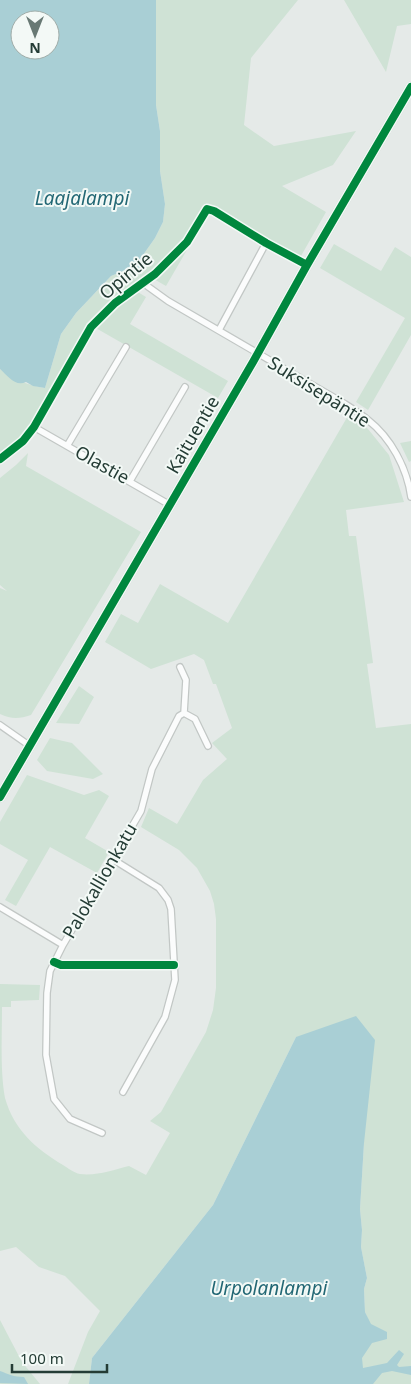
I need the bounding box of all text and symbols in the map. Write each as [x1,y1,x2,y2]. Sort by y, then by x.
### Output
north arrow [10,10,60,60]
text: N [29,39,41,58]
water label: Laajalampi [35,185,130,211]
street label: Opintie [94,246,157,304]
street label: Suksisepäntie [264,350,375,432]
street label: Kaituentie [160,391,224,478]
street label: Olastie [71,439,134,489]
street label: Palokallionkatu [56,818,142,943]
water label: Urpolanlampi [210,1275,329,1301]
scale bar [12,1342,108,1374]
text: 100 m [20,1348,64,1368]

